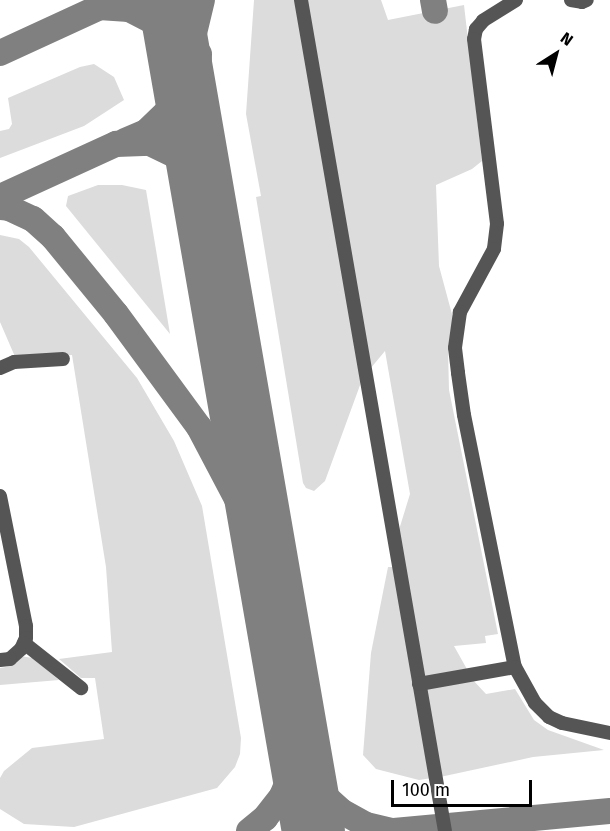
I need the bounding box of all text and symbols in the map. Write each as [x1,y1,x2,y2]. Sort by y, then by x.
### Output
north arrow [526,24,586,84]
text: N [557,28,577,50]
scale bar [394,768,535,806]
text: 100 m [402,779,450,801]

